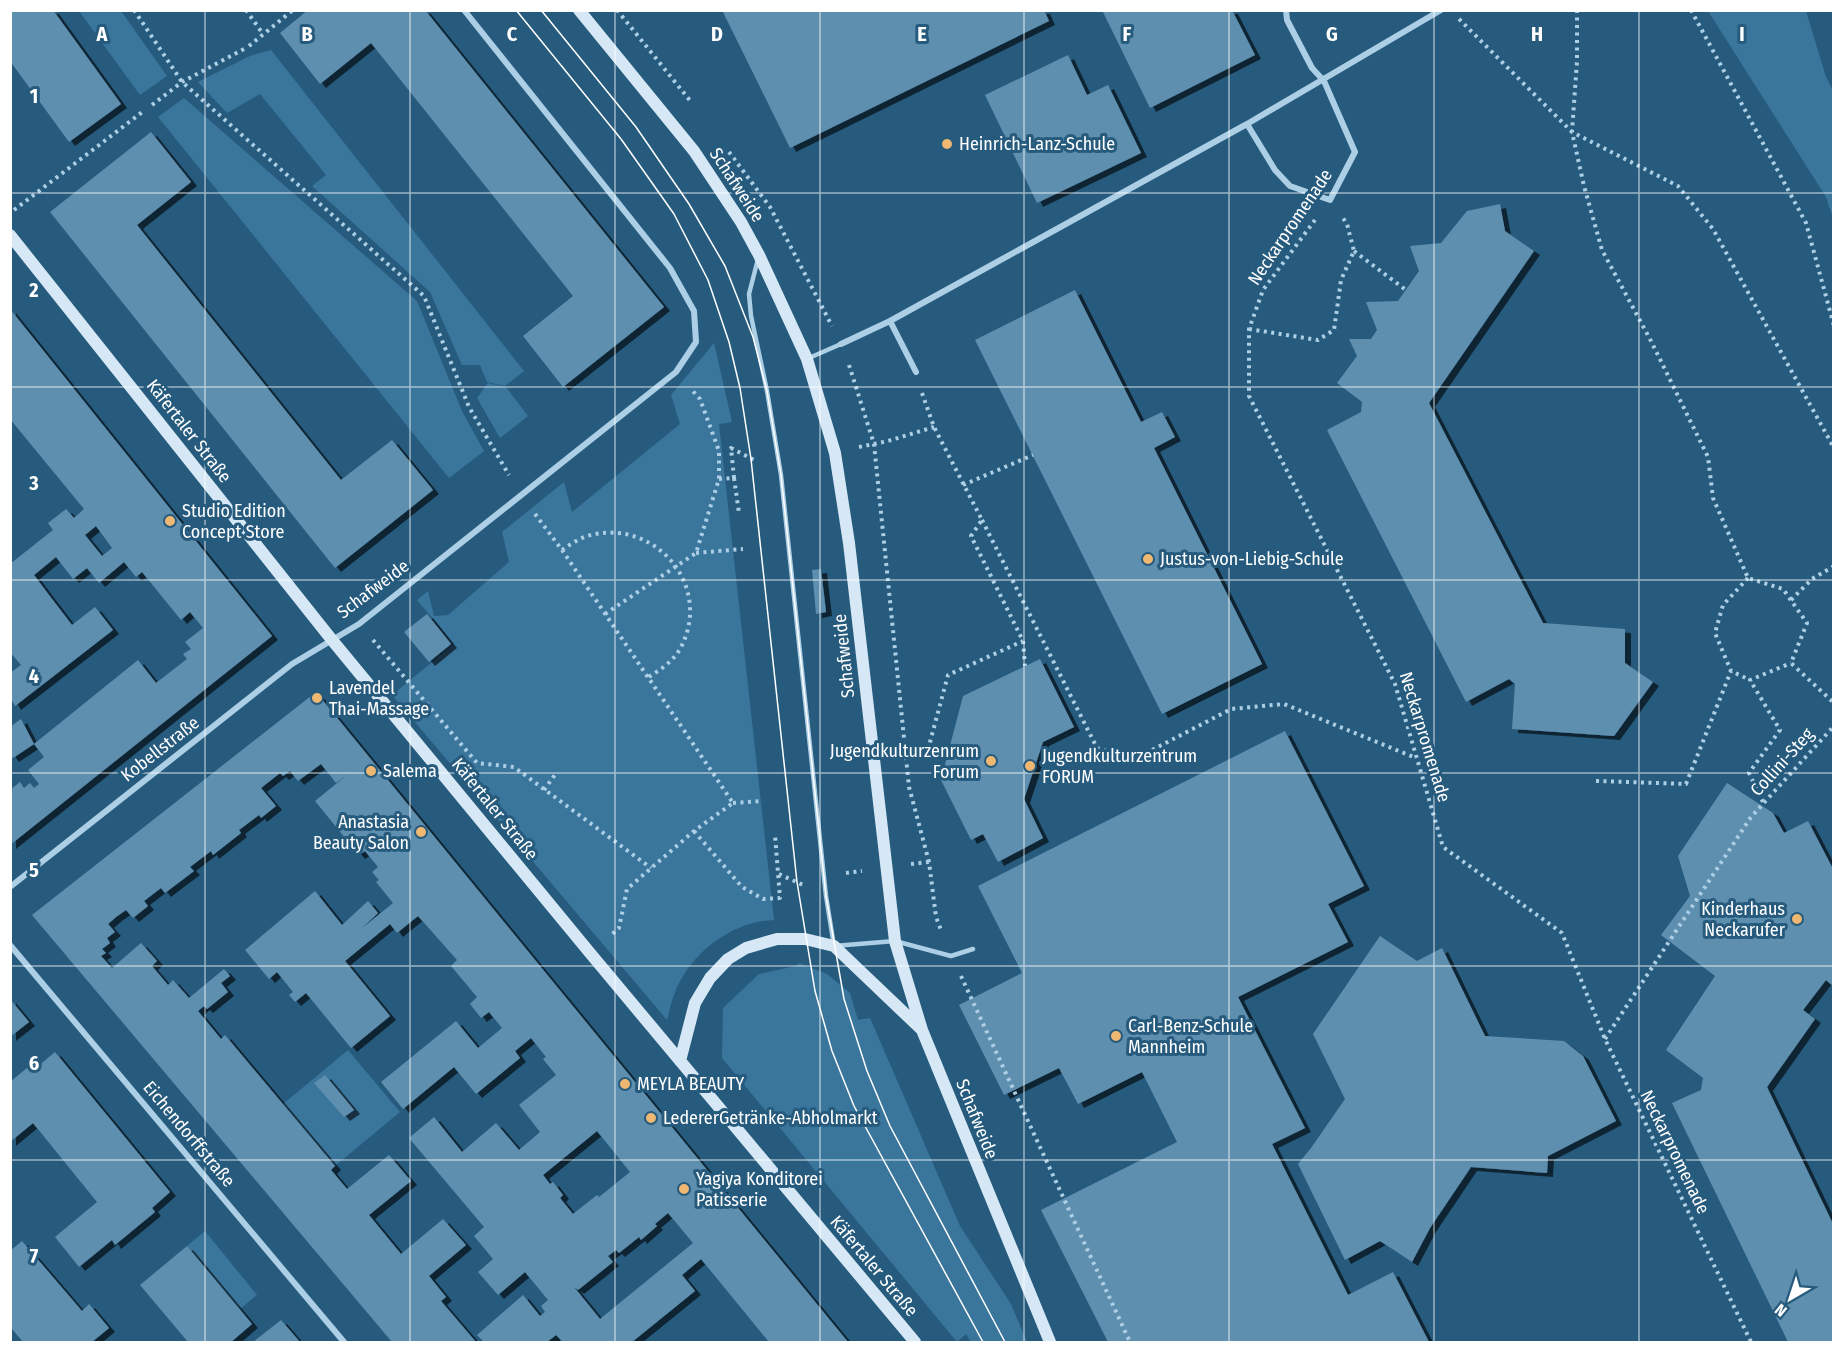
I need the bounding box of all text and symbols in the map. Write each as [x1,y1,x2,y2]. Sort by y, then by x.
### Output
text: A [96,22,109,46]
text: B [301,22,313,46]
text: C [507,22,518,46]
text: D [711,22,723,46]
text: E [917,22,927,46]
text: F [1123,22,1132,46]
text: G [1326,22,1338,46]
text: H [1531,22,1543,46]
text: I [1739,22,1745,46]
text: 1 [30,84,38,108]
place label: Heinrich-Lanz-Schule [959,133,1115,155]
marker: Heinrich-Lanz-Schule [940,137,954,151]
street label: Schafweide [705,144,769,226]
street label: Neckarpromenade [1243,165,1337,289]
text: 2 [28,278,39,302]
street label: Käfertaler Straße [142,375,236,487]
text: 3 [28,471,39,495]
place label: Studio Edition Concept Store [182,500,286,543]
marker: Studio Edition Concept Store [163,514,177,528]
place label: Justus-von-Liebig-Schule [1160,548,1344,570]
marker: Justus-von-Liebig-Schule [1141,552,1155,566]
street label: Schafweide [333,555,413,623]
street label: Schafweide [829,613,859,699]
text: 4 [29,664,39,688]
street label: Neckarpromenade [1395,669,1455,805]
place label: Lavendel Thai-Massage [329,677,429,720]
marker: Lavendel Thai-Massage [310,691,324,705]
street label: Kobellstraße [116,712,204,786]
street label: Collini-Steg [1746,723,1819,801]
place label: Jugendkulturzenrum Forum [830,740,979,783]
place label: Jugendkulturzentrum FORUM [1042,745,1197,788]
street label: Käfertaler Straße [447,753,543,865]
marker: Jugendkulturzenrum Forum [984,754,998,768]
marker: Jugendkulturzentrum FORUM [1023,759,1037,773]
place label: Salema [383,760,437,782]
marker: Salema [364,764,378,778]
place label: Anastasia Beauty Salon [313,811,409,854]
marker: Anastasia Beauty Salon [414,825,428,839]
text: 5 [29,858,39,882]
place label: Kinderhaus Neckarufer [1701,898,1786,941]
marker: Kinderhaus Neckarufer [1790,912,1804,926]
place label: Carl-Benz-Schule Mannheim [1128,1015,1253,1058]
marker: Carl-Benz-Schule Mannheim [1109,1029,1123,1043]
text: 6 [29,1051,39,1075]
place label: MEYLA BEAUTY [637,1073,744,1095]
street label: Schafweide [951,1076,1003,1162]
street label: Eichendorffstraße [138,1077,240,1192]
marker: MEYLA BEAUTY [618,1077,632,1091]
street label: Neckarpromenade [1635,1086,1715,1218]
place label: LedererGetränke-Abholmarkt [663,1107,878,1129]
marker: LedererGetränke-Abholmarkt [644,1111,658,1125]
place label: Yagiya Konditorei Patisserie [696,1168,823,1211]
marker: Yagiya Konditorei Patisserie [677,1182,691,1196]
street label: Käfertaler Straße [825,1211,923,1321]
text: 7 [30,1244,39,1268]
north arrow [1760,1269,1820,1329]
text: N [1771,1300,1791,1321]

